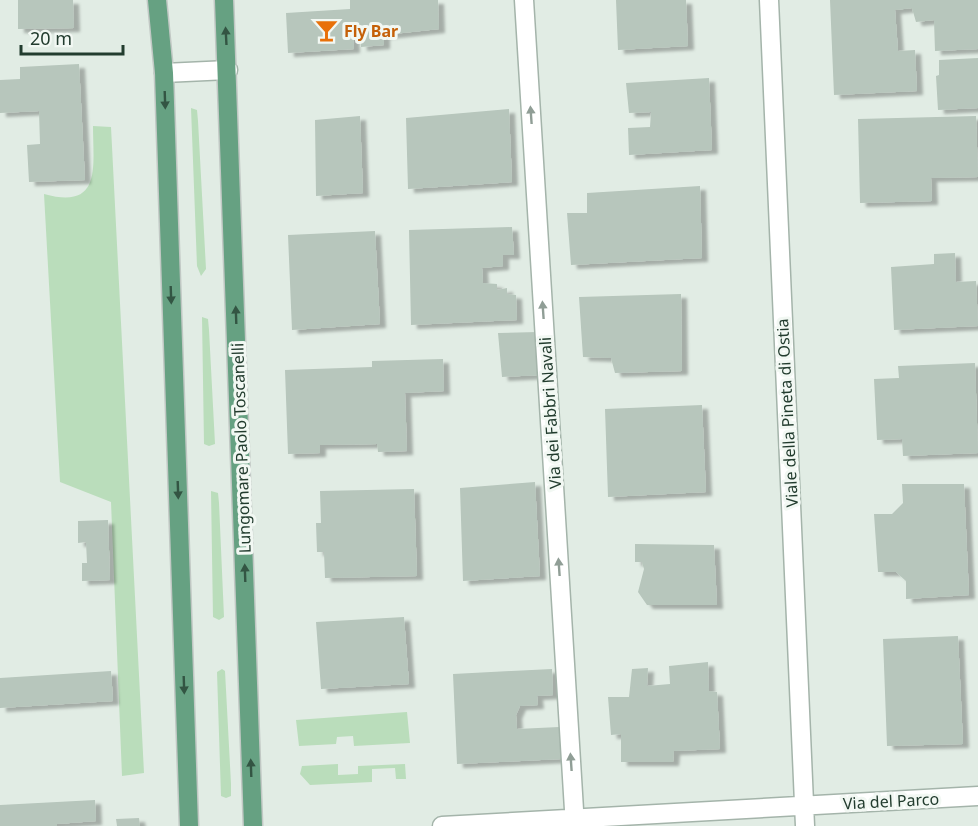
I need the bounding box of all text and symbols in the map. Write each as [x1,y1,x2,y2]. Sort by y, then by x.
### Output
scale bar [21,18,123,56]
bar icon: Fly Bar [313,18,339,44]
place label: Fly Bar [344,20,398,42]
text: 20 m [30,26,72,50]
one-way arrow [221,26,230,45]
one-way arrow [160,91,169,110]
one-way arrow [527,105,536,124]
one-way arrow [167,286,176,305]
one-way arrow [539,300,548,319]
one-way arrow [231,305,241,324]
street label: Viale della Pineta di Ostia [771,318,803,508]
street label: Via dei Fabbri Navali [534,336,566,490]
street label: Lungomare Paolo Toscanelli [226,342,256,554]
one-way arrow [173,480,182,499]
one-way arrow [555,557,564,576]
one-way arrow [240,563,250,582]
one-way arrow [180,675,189,694]
one-way arrow [567,752,576,771]
one-way arrow [247,758,256,777]
street label: Via del Parco [842,787,940,815]

